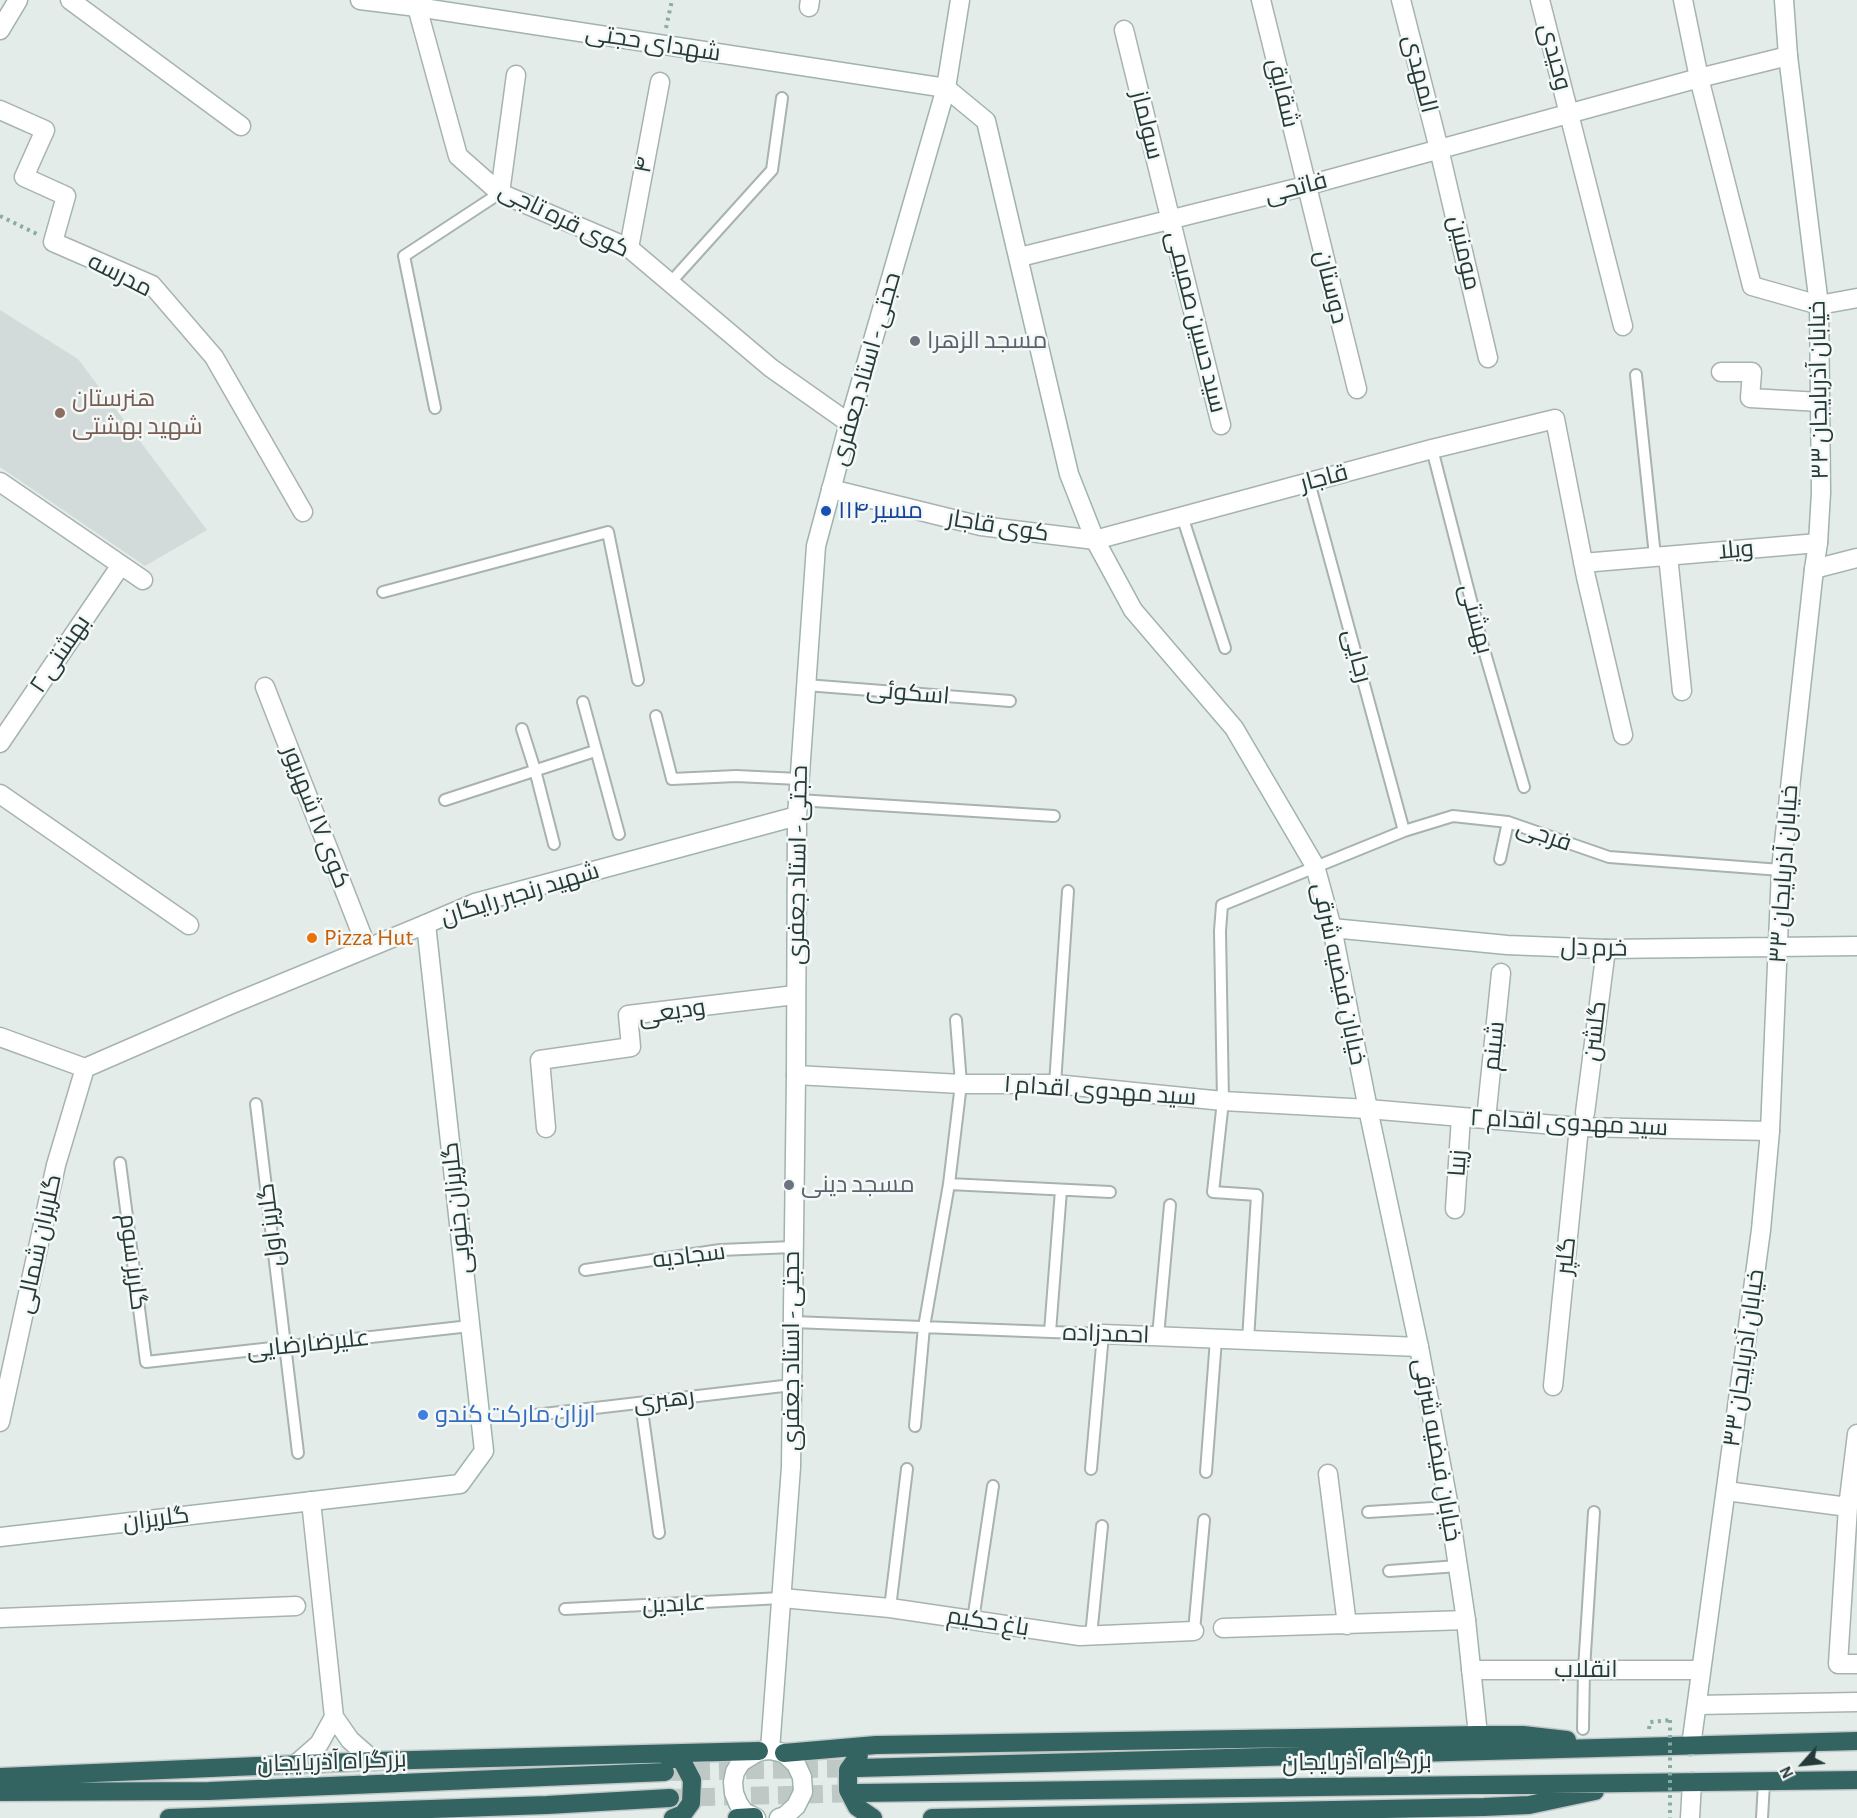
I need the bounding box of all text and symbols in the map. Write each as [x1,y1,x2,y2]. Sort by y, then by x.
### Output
street label: شهدای حجتی [583,18,723,68]
street label: وحیدی [1532,21,1578,93]
street label: المهدی [1396,32,1444,116]
street label: شقایق [1261,56,1305,130]
street label: سولماز [1125,88,1169,162]
street label: ۴ [628,154,660,176]
street label: فاتحی [1261,166,1331,210]
street label: کوی قره تاجی [494,176,634,264]
street label: مومنین [1441,213,1487,293]
street label: سید حسین صمیمی [1160,228,1232,416]
street label: مدرسه [83,247,157,303]
street label: دوستان [1308,247,1354,327]
street label: حجتی - استاد جعفری [825,269,907,469]
street label: خیابان آذربایجان ۳۳ [1803,300,1835,480]
place label: مسجد الزهرا [927,327,1047,355]
marker: مسجد الزهرا [908,334,922,348]
place label: هنرستان شهید بهشتی [72,385,203,441]
marker: هنرستان شهید بهشتی [53,406,67,420]
street label: قاجار [1297,458,1351,498]
place label: مسیر ۱۱۴ [838,497,923,525]
marker: مسیر ۱۱۴ [819,504,833,518]
street label: کوی قاجار [945,504,1051,548]
street label: ویلا [1717,534,1755,566]
street label: بهشتی [1453,581,1499,657]
street label: بهشتی ۲ [24,610,96,698]
street label: رجایی [1336,626,1378,686]
street label: اسکوئی [865,675,951,711]
street label: کوی ۱۷ شهریور [276,742,356,892]
street label: حجتی - استاد جعفری [782,765,814,965]
street label: خیابان آذربایجان ۳۳ [1763,784,1805,964]
street label: فرجی [1513,812,1575,858]
street label: شهید رنجبر رایگان [437,856,603,932]
street label: خیابان فیضیه شرقی [1306,880,1372,1068]
place label: Pizza Hut [324,924,413,952]
marker: Pizza Hut [305,931,319,945]
street label: خرم دل [1560,933,1628,963]
street label: ودیعی [636,992,708,1032]
street label: گلشن [1577,999,1613,1063]
street label: شبنم [1477,1020,1511,1072]
street label: سید مهدوی اقدام ۱ [1003,1070,1197,1112]
street label: سید مهدوی اقدام ۲ [1469,1103,1669,1143]
street label: گلریزان جنوبی [436,1141,478,1275]
street label: زیبا [1443,1149,1473,1177]
place label: مسجد دینی [801,1171,915,1199]
street label: گلریزان شمالی [10,1172,68,1316]
marker: مسجد دینی [782,1178,796,1192]
street label: گلریز اول [252,1182,290,1268]
street label: گلریز سوم [113,1212,153,1312]
street label: گلپر [1550,1236,1582,1276]
street label: سجادیه [651,1237,727,1275]
street label: حجتی - استاد جعفری [778,1251,806,1451]
street label: خیابان آذربایجان ۳۳ [1717,1267,1771,1449]
street label: احمدزاده [1062,1318,1150,1350]
street label: علیرضارضایی [245,1323,371,1365]
street label: خیابان فیضیه شرقی [1407,1356,1467,1544]
street label: رهبری [632,1382,696,1418]
place label: ارزان مارکت کندو [435,1401,596,1429]
marker: ارزان مارکت کندو [416,1408,430,1422]
street label: گلریزان [121,1501,191,1537]
street label: عابدین [641,1588,707,1620]
street label: باغ حکیم [945,1601,1031,1643]
street label: انقلاب [1554,1656,1618,1684]
north arrow [1773,1734,1833,1794]
street label: بزرگراه آذربایجان [257,1745,407,1779]
street label: بزرگراه آذربایجان [1282,1746,1432,1778]
text: N [1777,1764,1797,1781]

